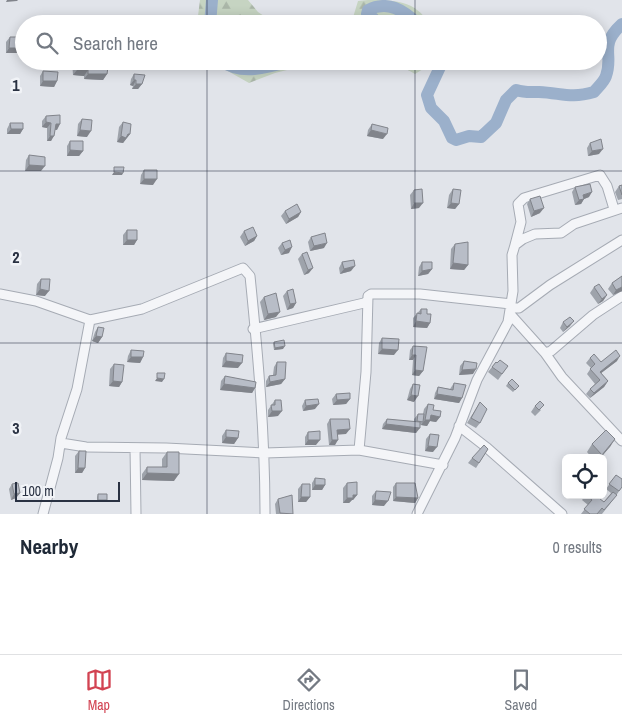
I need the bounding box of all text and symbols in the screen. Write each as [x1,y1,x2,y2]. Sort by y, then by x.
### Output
search box [15,15,607,70]
icon: search [33,29,61,57]
text: Search here [73,30,158,56]
text: 1 [12,74,20,96]
text: 2 [12,246,20,268]
text: 3 [12,417,20,439]
map controls [562,454,607,499]
button: locate [562,454,607,499]
scale bar [15,479,120,502]
text: 100 m [22,482,54,500]
text: Nearby [20,532,78,561]
text: 0 results [552,536,602,558]
tab: Map [85,666,113,714]
tab: Directions [283,666,335,714]
tab: Saved [505,666,537,714]

